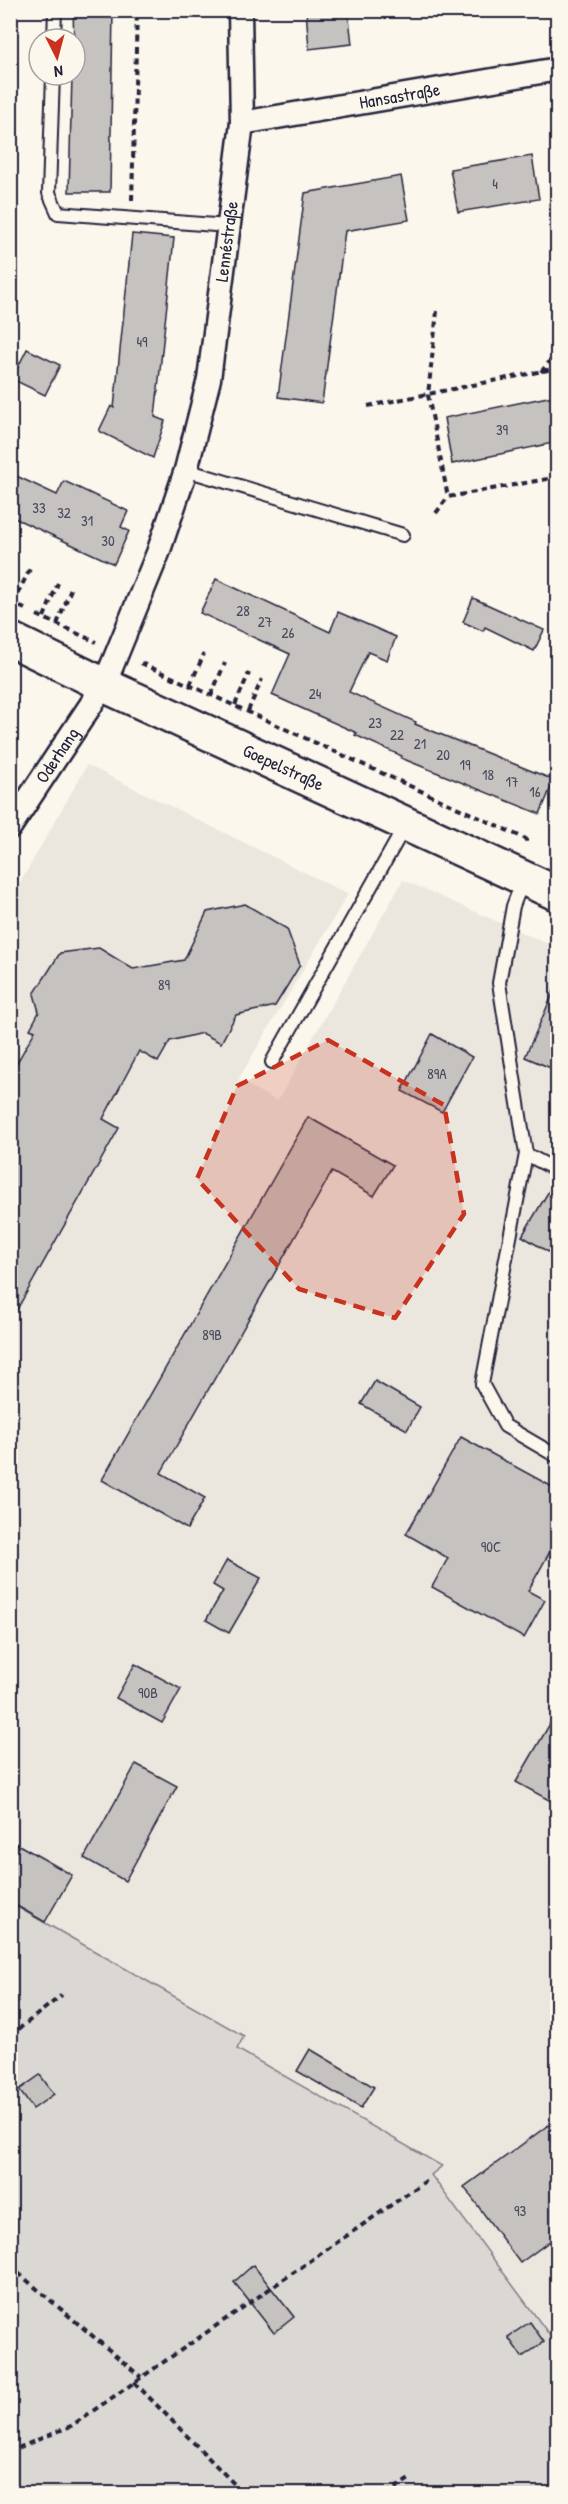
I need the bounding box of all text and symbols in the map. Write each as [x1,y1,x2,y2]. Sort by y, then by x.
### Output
north arrow [27,27,87,87]
text: N [53,61,64,83]
street label: Hansastraße [357,76,442,115]
house number: 4 [492,173,498,194]
street label: Lennéstraße [209,200,244,283]
house number: 49 [136,331,148,352]
house number: 39 [496,419,509,440]
house number: 33 [32,497,46,518]
house number: 32 [57,502,71,523]
house number: 31 [81,510,93,531]
house number: 30 [101,530,115,551]
house number: 28 [236,600,250,621]
house number: 27 [258,611,272,632]
house number: 26 [281,622,295,643]
house number: 24 [309,683,322,704]
house number: 23 [368,712,382,733]
street label: Oderhang [30,722,85,788]
house number: 22 [390,724,404,745]
house number: 21 [414,733,426,754]
street label: Goepelstraße [239,738,328,797]
house number: 20 [436,744,450,765]
house number: 19 [460,754,471,775]
house number: 18 [482,764,494,785]
house number: 17 [506,771,518,792]
house number: 16 [529,781,541,802]
house number: 89 [158,974,170,995]
house number: 89A [427,1063,447,1084]
house number: 89B [202,1324,222,1345]
house number: 90C [481,1536,501,1557]
house number: 90B [138,1682,158,1703]
house number: 93 [514,2200,526,2221]

